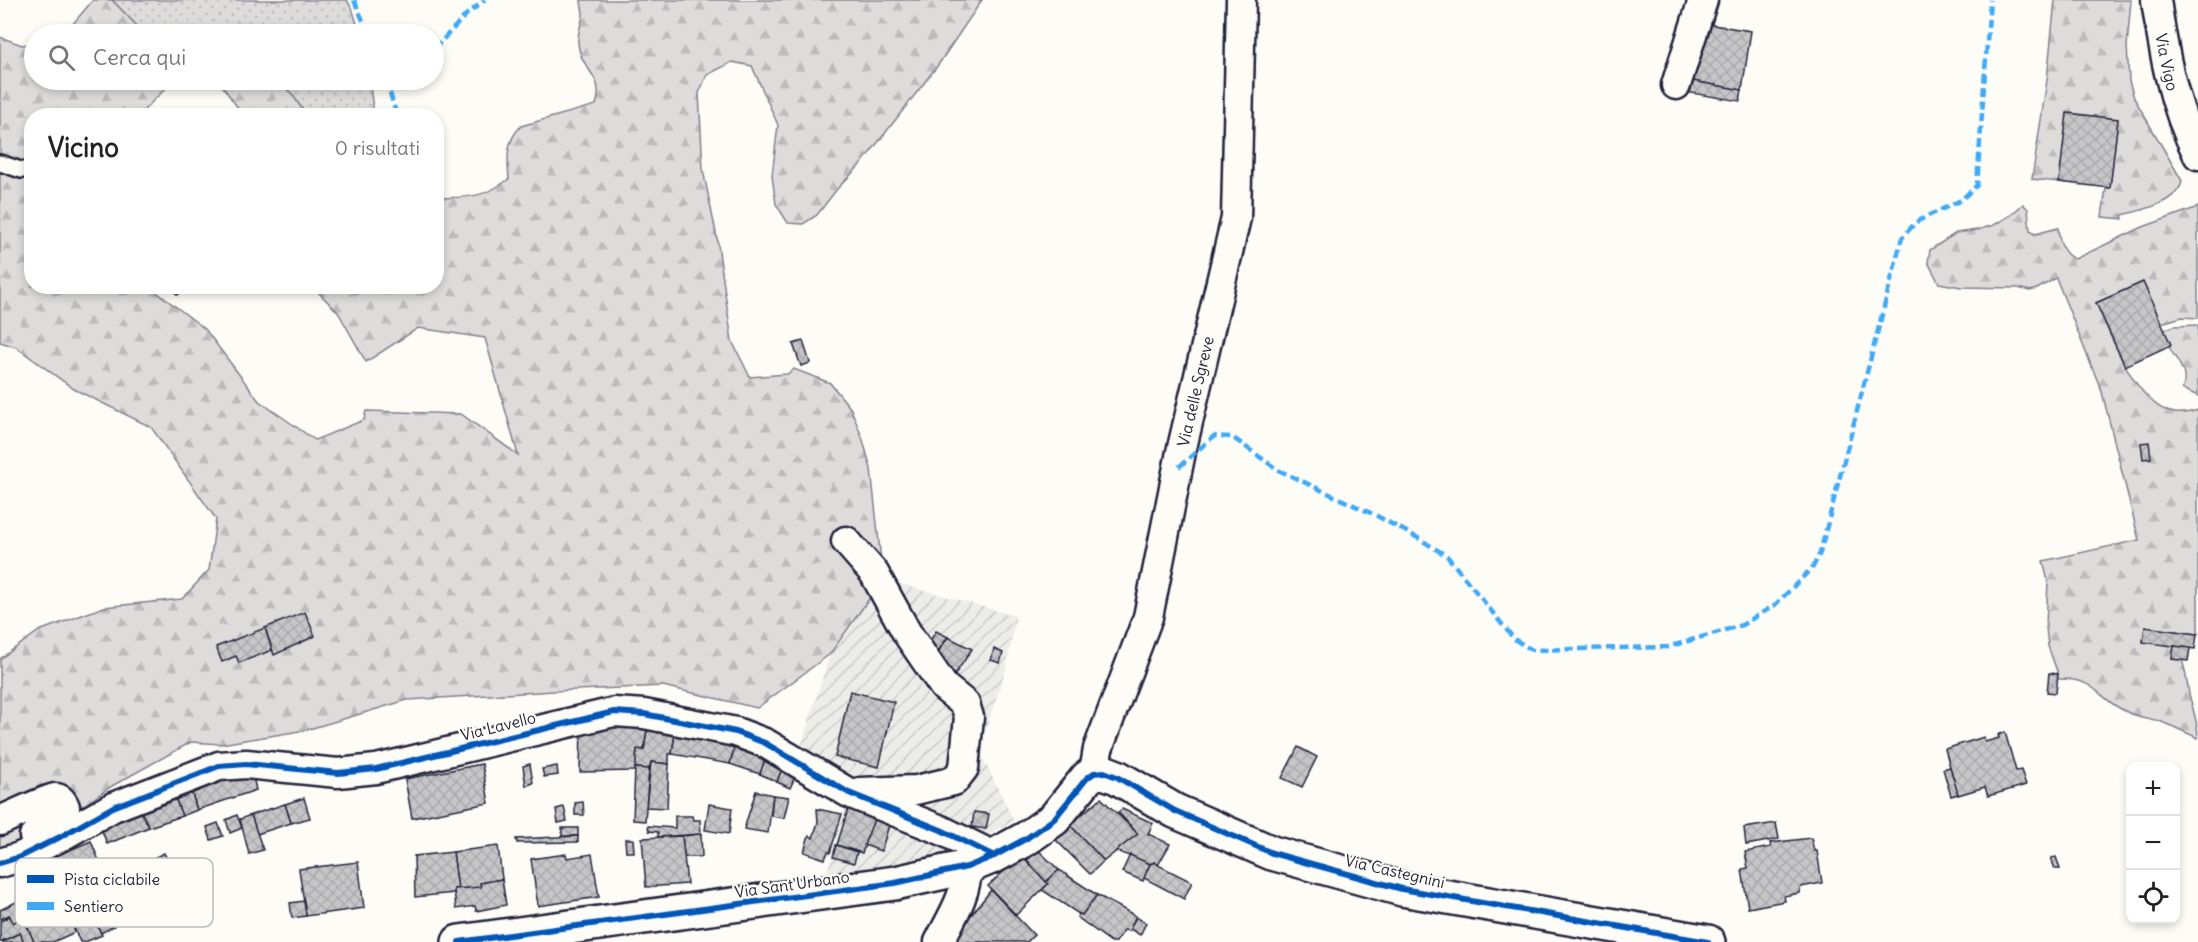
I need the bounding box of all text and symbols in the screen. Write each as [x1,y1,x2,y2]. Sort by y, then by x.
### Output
search box [24,24,444,90]
street label: Via Vigo [2151,32,2183,93]
icon: search [45,41,78,74]
text: Cerca qui [93,43,186,71]
text: Vicino [48,131,119,164]
text: 0 risultati [335,135,420,160]
street label: Via delle Sgreve [1173,334,1218,449]
street label: Via Lavello [458,707,538,745]
map controls [2126,762,2180,924]
button: + [2126,762,2180,816]
button: − [2126,816,2180,870]
street label: Via Castegnini [1343,850,1447,892]
legend [15,858,213,927]
street label: Via Sant'Urbano [733,866,851,902]
text: Pista ciclabile [64,869,160,889]
button: locate [2126,870,2180,924]
text: Sentiero [64,896,124,916]

